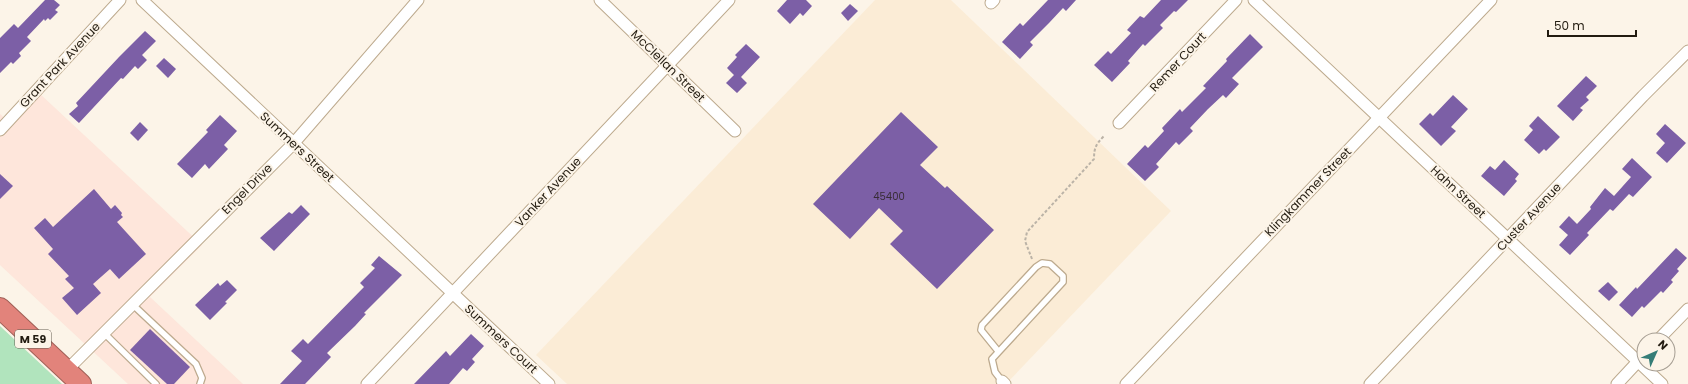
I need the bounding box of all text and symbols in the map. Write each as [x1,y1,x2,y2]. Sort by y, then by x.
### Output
scale bar [1548,12,1636,38]
text: 50 m [1554,17,1585,34]
street label: Grant Park Avenue [16,18,104,111]
street label: McClellan Street [627,26,709,106]
street label: Remer Court [1146,28,1210,95]
street label: Summers Street [256,108,338,186]
street label: Klingkammer Street [1260,143,1355,240]
street label: Vanker Avenue [511,153,585,230]
street label: Engel Drive [217,159,276,218]
street label: Hahn Street [1427,162,1490,222]
street label: Custer Avenue [1492,179,1565,255]
house number: 45400 [873,189,905,204]
street label: Summers Court [461,300,542,377]
road number: M 59 [15,330,51,348]
north arrow [1636,332,1676,372]
text: N [1654,336,1672,354]

